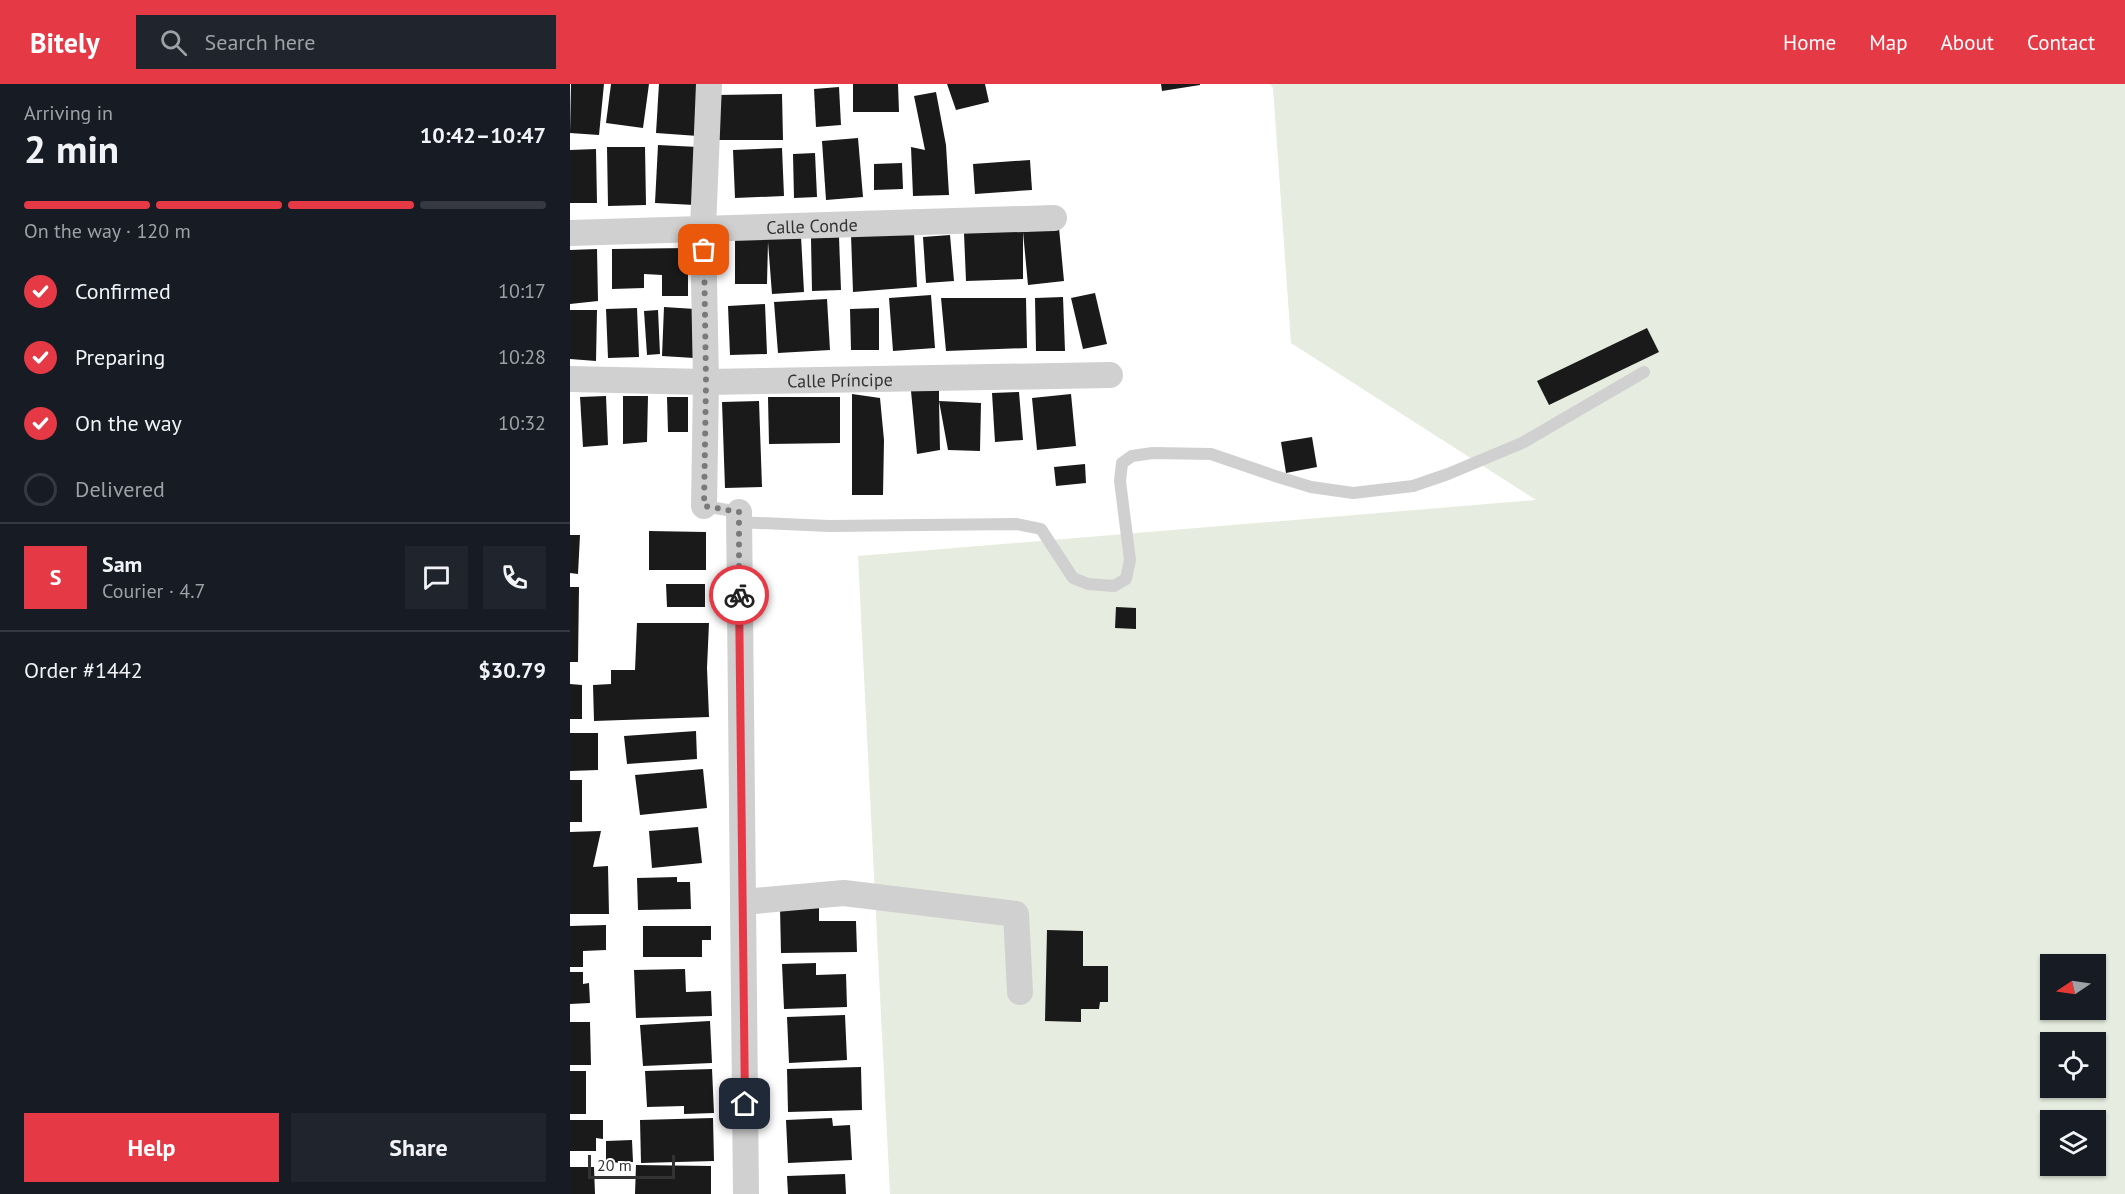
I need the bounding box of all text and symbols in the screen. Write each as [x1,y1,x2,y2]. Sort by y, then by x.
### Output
search box [136,15,556,69]
text: Bitely [30,24,100,61]
icon: search [157,26,190,59]
text: Search here [205,28,316,56]
text: Home [1783,29,1836,56]
text: Map [1869,29,1908,56]
text: About [1941,29,1994,56]
text: Contact [2027,29,2095,56]
text: Arriving in [24,100,113,126]
text: 10:42–10:47 [420,121,546,149]
text: 2 min [24,123,119,174]
street label: Calle Conde [766,213,858,238]
text: On the way · 120 m [24,218,191,244]
pin [678,224,729,275]
icon: bag [687,233,720,266]
icon: check [24,275,57,308]
text: Confirmed [75,277,171,305]
text: 10:17 [498,278,546,304]
icon: check [24,341,57,374]
text: Preparing [75,343,165,371]
text: 10:28 [498,344,546,370]
street label: Calle Príncipe [787,367,893,392]
icon: check [24,407,57,440]
text: On the way [75,409,182,437]
text: 10:32 [498,410,546,436]
text: Delivered [75,475,165,503]
button: chat [405,546,468,609]
button: phone [483,546,546,609]
text: Sam [102,550,142,578]
text: S [50,563,61,591]
courier [709,565,769,625]
text: Courier · 4.7 [102,578,205,604]
icon: bike [723,579,756,612]
text: Order #1442 [24,656,143,684]
text: $30.79 [478,656,546,684]
north arrow [2040,954,2106,1020]
map controls [2040,954,2106,1176]
button: locate [2040,1032,2106,1098]
pin [719,1078,770,1129]
icon: home [728,1087,761,1120]
button: layers [2040,1110,2106,1176]
button: Help [24,1113,279,1182]
button: Share [291,1113,546,1182]
scale bar [588,1152,675,1180]
text: 20 m [597,1155,632,1175]

